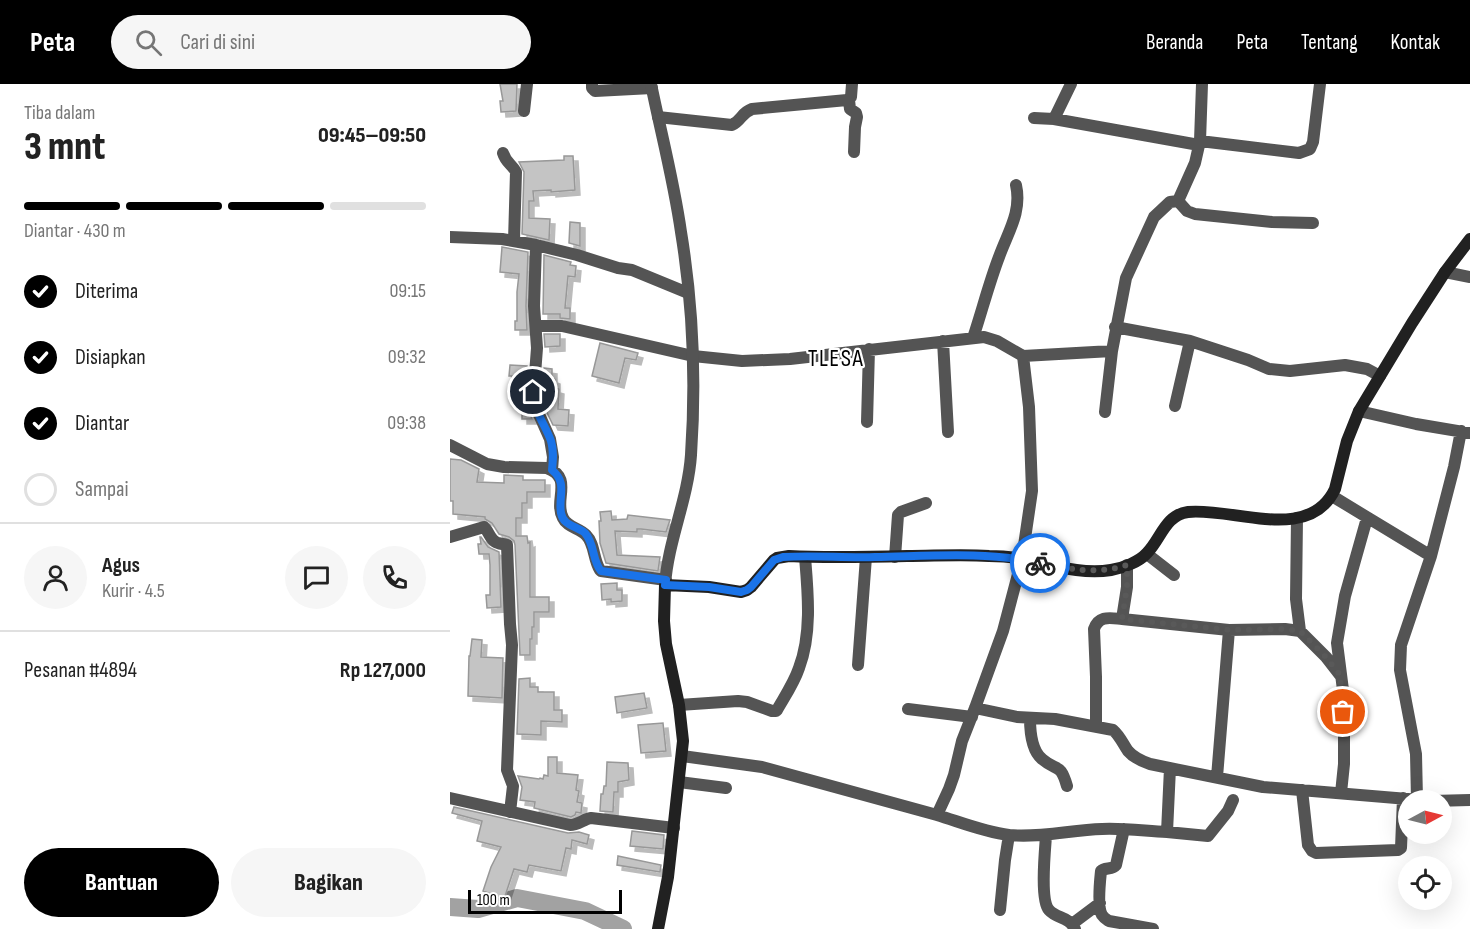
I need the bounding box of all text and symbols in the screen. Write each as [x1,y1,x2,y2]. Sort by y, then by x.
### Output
search box [111,15,531,69]
text: Peta [30,26,75,59]
icon: search [132,26,165,59]
text: Cari di sini [180,29,255,56]
text: Beranda [1146,30,1203,55]
text: Peta [1236,30,1268,55]
text: Tentang [1301,30,1358,55]
text: Kontak [1391,30,1440,55]
text: Tiba dalam [24,101,95,125]
text: 09:45–09:50 [318,122,426,149]
text: 3 mnt [24,124,105,171]
text: Diantar · 430 m [24,219,126,243]
icon: check [24,275,57,308]
text: Diterima [75,278,138,305]
text: 09:15 [389,279,426,303]
icon: check [24,341,57,374]
text: Disiapkan [75,344,146,371]
district label: TLESA [808,344,864,373]
text: 09:32 [388,345,426,369]
pin [507,366,558,417]
icon: home [516,375,549,408]
icon: check [24,407,57,440]
text: Diantar [75,410,129,437]
text: 09:38 [387,411,426,435]
text: Sampai [75,476,129,503]
courier [1010,533,1070,593]
button: person [24,546,87,609]
button: chat [285,546,348,609]
button: phone [363,546,426,609]
icon: bike [1024,547,1057,580]
text: Agus [102,552,140,579]
text: Kurir · 4.5 [102,579,165,603]
text: Pesanan #4894 [24,657,137,684]
text: Rp 127,000 [340,657,426,684]
pin [1317,686,1368,737]
icon: bag [1326,695,1359,728]
north arrow [1398,790,1452,844]
map controls [1398,790,1452,910]
button: Bantuan [24,848,219,917]
button: Bagikan [231,848,426,917]
button: locate [1398,856,1452,910]
scale bar [468,887,622,914]
text: 100 m [477,891,510,910]

